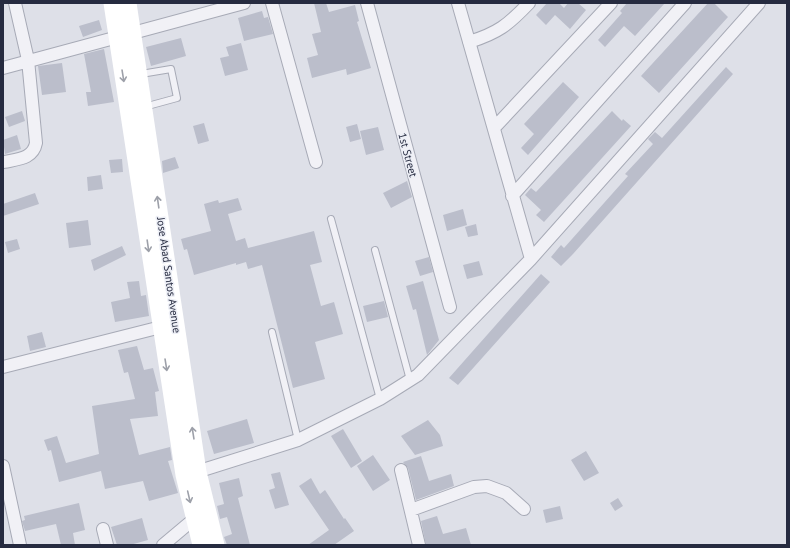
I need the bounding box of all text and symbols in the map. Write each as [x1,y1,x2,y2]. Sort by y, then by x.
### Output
one-way arrow [119,69,127,82]
street label: 1st Street [395,131,421,179]
one-way arrow [154,196,162,209]
street label: Jose Abad Santos Avenue [154,215,184,334]
one-way arrow [144,239,152,252]
one-way arrow [162,358,170,371]
one-way arrow [188,427,196,440]
one-way arrow [186,490,193,503]

